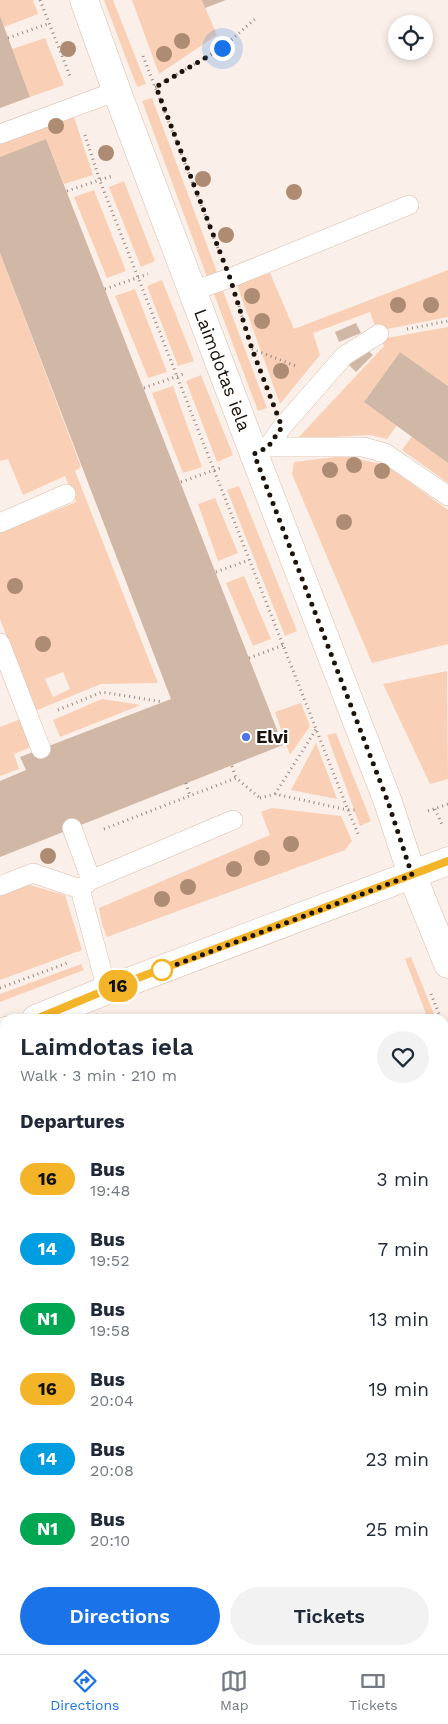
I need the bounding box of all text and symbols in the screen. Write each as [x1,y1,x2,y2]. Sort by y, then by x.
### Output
map controls [388,15,433,60]
button: locate [388,15,433,60]
your location [210,36,235,61]
street label: Laimdotas iela [190,306,255,434]
place label: Elvi [256,726,288,747]
marker: Elvi [240,731,252,743]
unlabelled marker [151,959,173,981]
line badge: 16 [96,970,140,1002]
text: 16 [109,975,127,996]
button: heart [377,1031,429,1083]
text: Laimdotas iela [20,1033,193,1061]
text: Walk · 3 min · 210 m [20,1066,177,1085]
text: Departures [20,1110,125,1133]
text: Bus [90,1158,125,1181]
text: 16 [38,1168,57,1189]
text: 3 min [377,1168,429,1191]
text: 19:48 [90,1181,130,1200]
text: Bus [90,1228,125,1251]
text: 14 [38,1238,57,1259]
text: 7 min [378,1238,429,1261]
text: 19:52 [90,1251,130,1270]
text: Bus [90,1298,125,1321]
text: N1 [37,1308,58,1329]
text: 13 min [369,1308,429,1331]
text: 19:58 [90,1321,130,1340]
text: Bus [90,1368,125,1391]
text: 16 [38,1378,57,1399]
text: 19 min [368,1378,429,1401]
text: 20:04 [90,1391,134,1410]
text: Bus [90,1438,125,1461]
text: 14 [38,1448,57,1469]
text: 23 min [365,1448,429,1471]
text: 20:08 [90,1461,134,1480]
text: Bus [90,1508,125,1531]
text: N1 [37,1518,58,1539]
text: 25 min [365,1518,429,1541]
text: 20:10 [90,1531,130,1550]
button: Directions [20,1587,220,1645]
button: Tickets [230,1587,429,1645]
tab: Directions [50,1667,119,1713]
tab: Map [220,1667,249,1713]
tab: Tickets [349,1667,398,1713]

